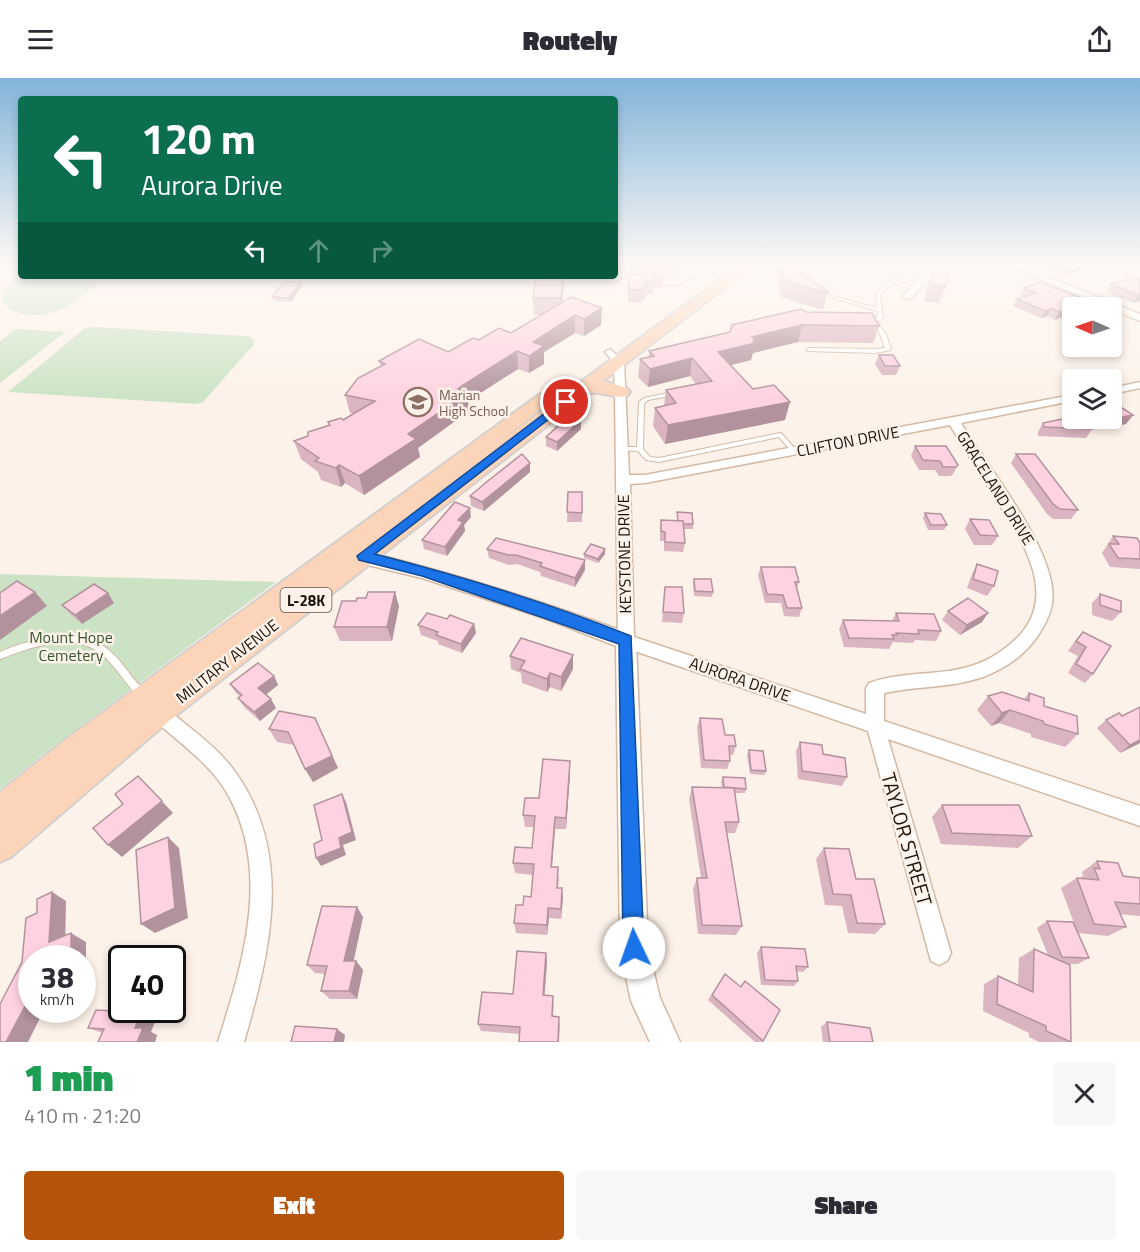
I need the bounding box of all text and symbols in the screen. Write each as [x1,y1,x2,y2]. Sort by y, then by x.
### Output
text: Routely [523,19,617,60]
icon: menu [24,23,57,56]
icon: share [1083,23,1116,56]
text: 120 m [141,106,256,170]
icon: left [42,120,120,198]
text: Aurora Drive [141,164,283,205]
icon: left [239,234,272,267]
icon: ahead [302,234,335,267]
icon: right [365,234,398,267]
north arrow [1062,297,1122,357]
map controls [1062,297,1122,429]
button: layers [1062,369,1122,429]
pin [540,376,591,427]
place label: Marian High School [439,384,509,421]
icon: arrive [549,385,582,418]
school or university icon: Marian High School [402,386,434,418]
street label: CLIFTON DRIVE [795,419,901,463]
street label: GRACELAND DRIVE [951,426,1041,550]
street label: KEYSTONE DRIVE [611,494,637,614]
road number: L-28K [280,588,332,612]
street label: MILITARY AVENUE [170,613,284,709]
park label: Mount Hope Cemetery [29,625,113,667]
street label: AURORA DRIVE [686,651,794,708]
street label: TAYLOR STREET [873,769,941,909]
position arrow [602,916,666,980]
speed limit sign: 40 [108,945,186,1023]
text: 38 [40,954,74,1000]
text: km/h [40,988,74,1011]
text: 1 min [24,1050,113,1105]
button: close [1053,1062,1116,1125]
text: 410 m · 21:20 [24,1100,141,1131]
button: Exit [24,1171,564,1240]
button: Share [576,1171,1116,1240]

